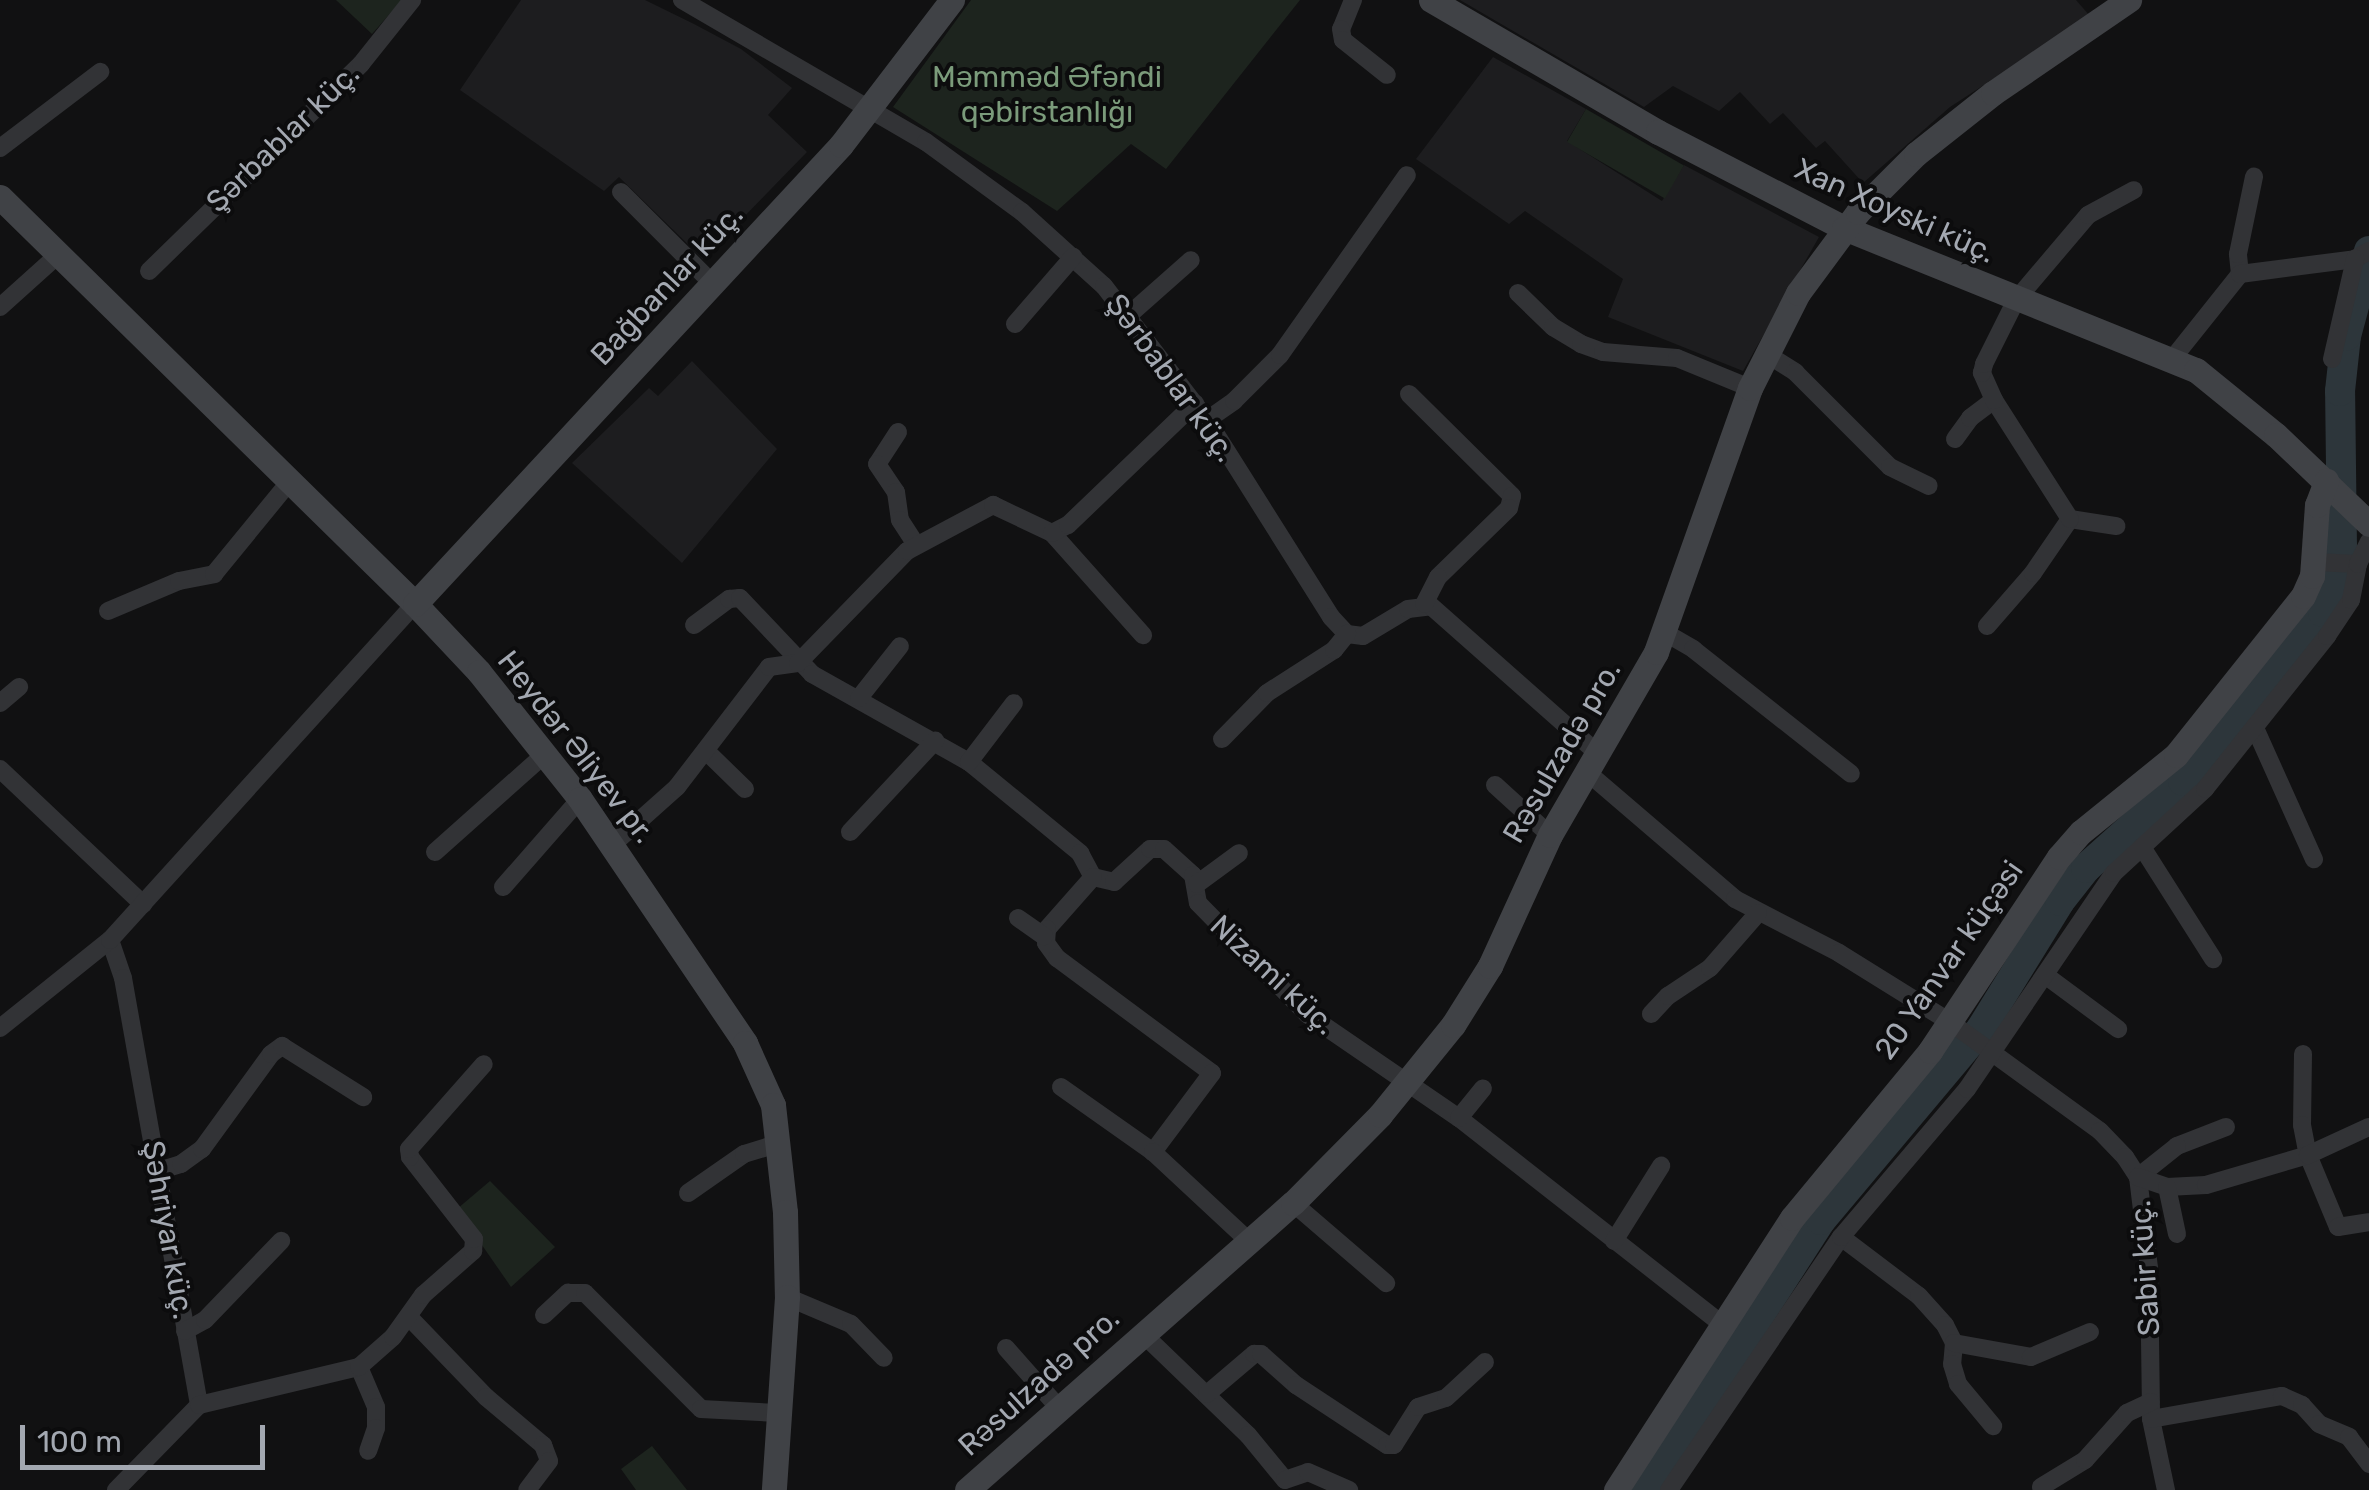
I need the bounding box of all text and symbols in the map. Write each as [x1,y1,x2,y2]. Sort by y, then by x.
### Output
street label: Şərbablar küç. [199,56,367,220]
park label: Məmməd Əfəndi qəbirstanlığı [932,59,1162,130]
street label: Xan Xoyski küç. [1789,151,2001,271]
street label: Bağbanlar küç. [583,197,751,373]
street label: Şərbablar küç. [1098,287,1244,469]
street label: Heydər Əliyev pr. [489,643,663,851]
street label: Rəsulzadə pro. [1495,655,1629,849]
street label: 20 Yanvar küçəsi [1867,853,2031,1067]
street label: Nizami küç. [1203,908,1343,1042]
street label: Şəhriyar küç. [135,1138,201,1322]
street label: Sabir küç. [2122,1199,2168,1337]
street label: Rəsulzadə pro. [951,1300,1127,1464]
scale bar [25,1405,270,1467]
text: 100 m [37,1424,122,1460]

